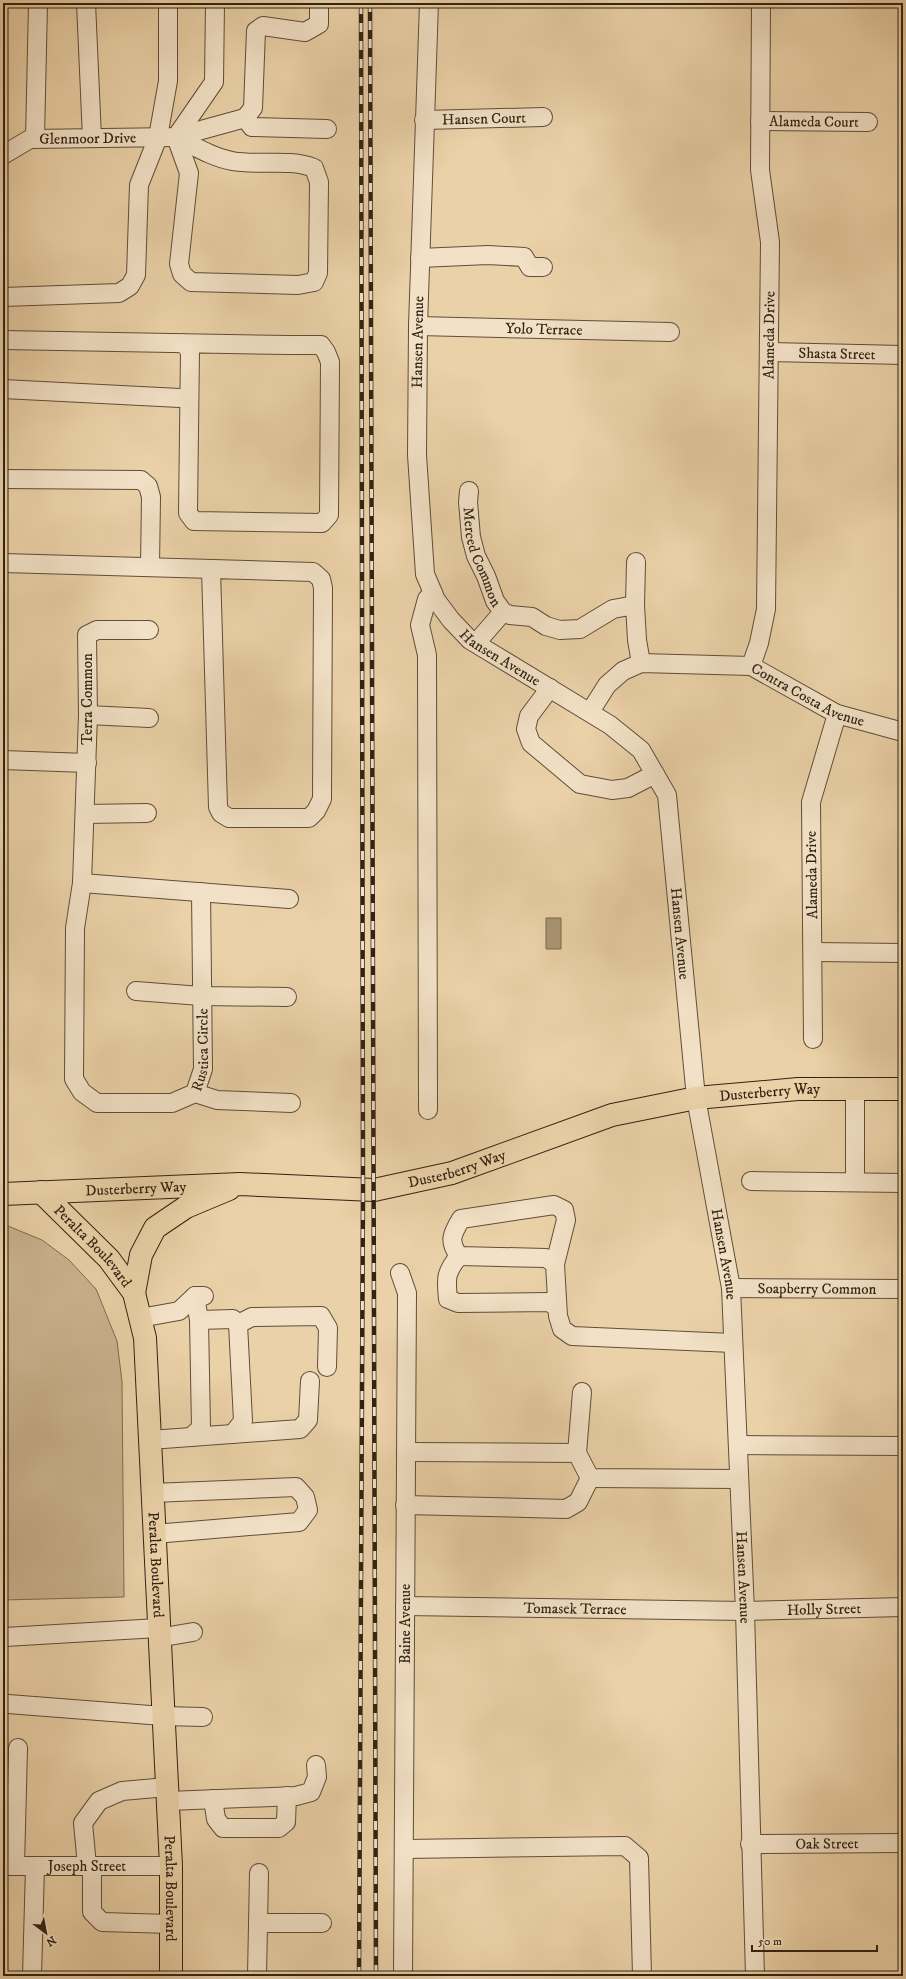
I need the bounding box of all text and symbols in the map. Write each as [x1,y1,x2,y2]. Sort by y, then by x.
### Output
street label: Hansen Court [442,108,526,129]
street label: Alameda Court [769,112,859,131]
street label: Glenmoor Drive [39,128,136,148]
street label: Alameda Drive [759,291,779,379]
street label: Hansen Avenue [408,296,428,388]
street label: Yolo Terrace [505,319,583,339]
street label: Shasta Street [798,343,876,364]
street label: Merced Common [459,506,506,611]
street label: Hansen Avenue [455,625,544,690]
street label: Terra Common [78,653,97,745]
street label: Contra Costa Avenue [748,658,867,731]
street label: Alameda Drive [802,831,822,919]
street label: Hansen Avenue [666,887,694,980]
street label: Rustica Circle [187,1008,213,1094]
street label: Dusterberry Way [718,1080,821,1105]
street label: Dusterberry Way [406,1145,509,1192]
street label: Dusterberry Way [85,1177,188,1200]
street label: Peralta Boulevard [50,1201,136,1291]
street label: Hansen Avenue [707,1207,741,1300]
street label: Soapberry Common [758,1279,877,1298]
street label: Peralta Boulevard [144,1511,168,1619]
street label: Hansen Avenue [732,1531,755,1624]
street label: Baine Avenue [396,1584,415,1664]
street label: Tomasek Terrace [523,1598,627,1619]
street label: Holly Street [787,1599,862,1619]
street label: Oak Street [795,1834,859,1853]
street label: Peralta Boulevard [160,1835,181,1942]
street label: Joseph Street [46,1857,126,1876]
north arrow [26,1913,66,1953]
scale bar [752,1927,877,1953]
text: N [43,1932,58,1949]
text: 50 m [758,1934,782,1949]

